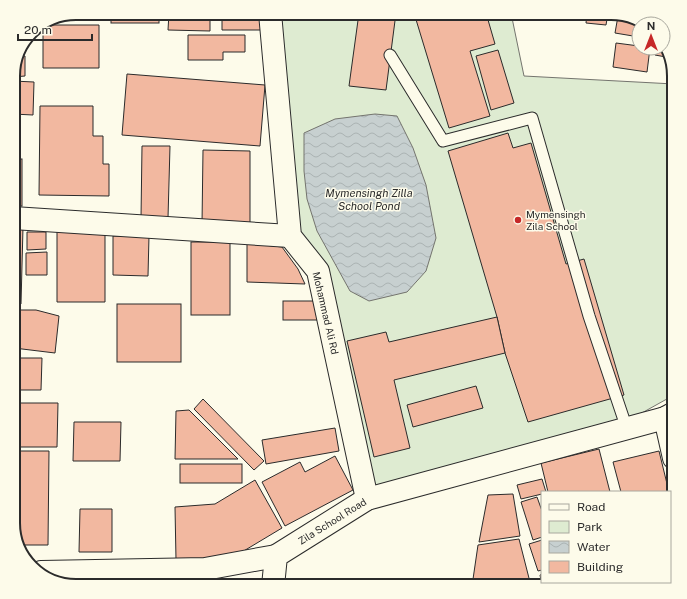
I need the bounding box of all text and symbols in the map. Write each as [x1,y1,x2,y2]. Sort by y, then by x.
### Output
scale bar [18,16,92,42]
north arrow [631,16,671,56]
text: N [647,20,655,32]
text: 20 m [24,23,52,37]
water label: Mymensingh Zilla School Pond [325,187,413,212]
place label: Mymensingh Zila School [526,208,586,232]
marker: Mymensingh Zila School [513,215,523,225]
street label: Mohammad Ali Rd [311,270,341,356]
legend [541,491,671,583]
street label: Zila School Road [296,495,368,547]
text: Road [577,500,605,514]
text: Park [577,520,603,534]
text: Water [577,540,611,554]
text: Building [577,560,623,574]

